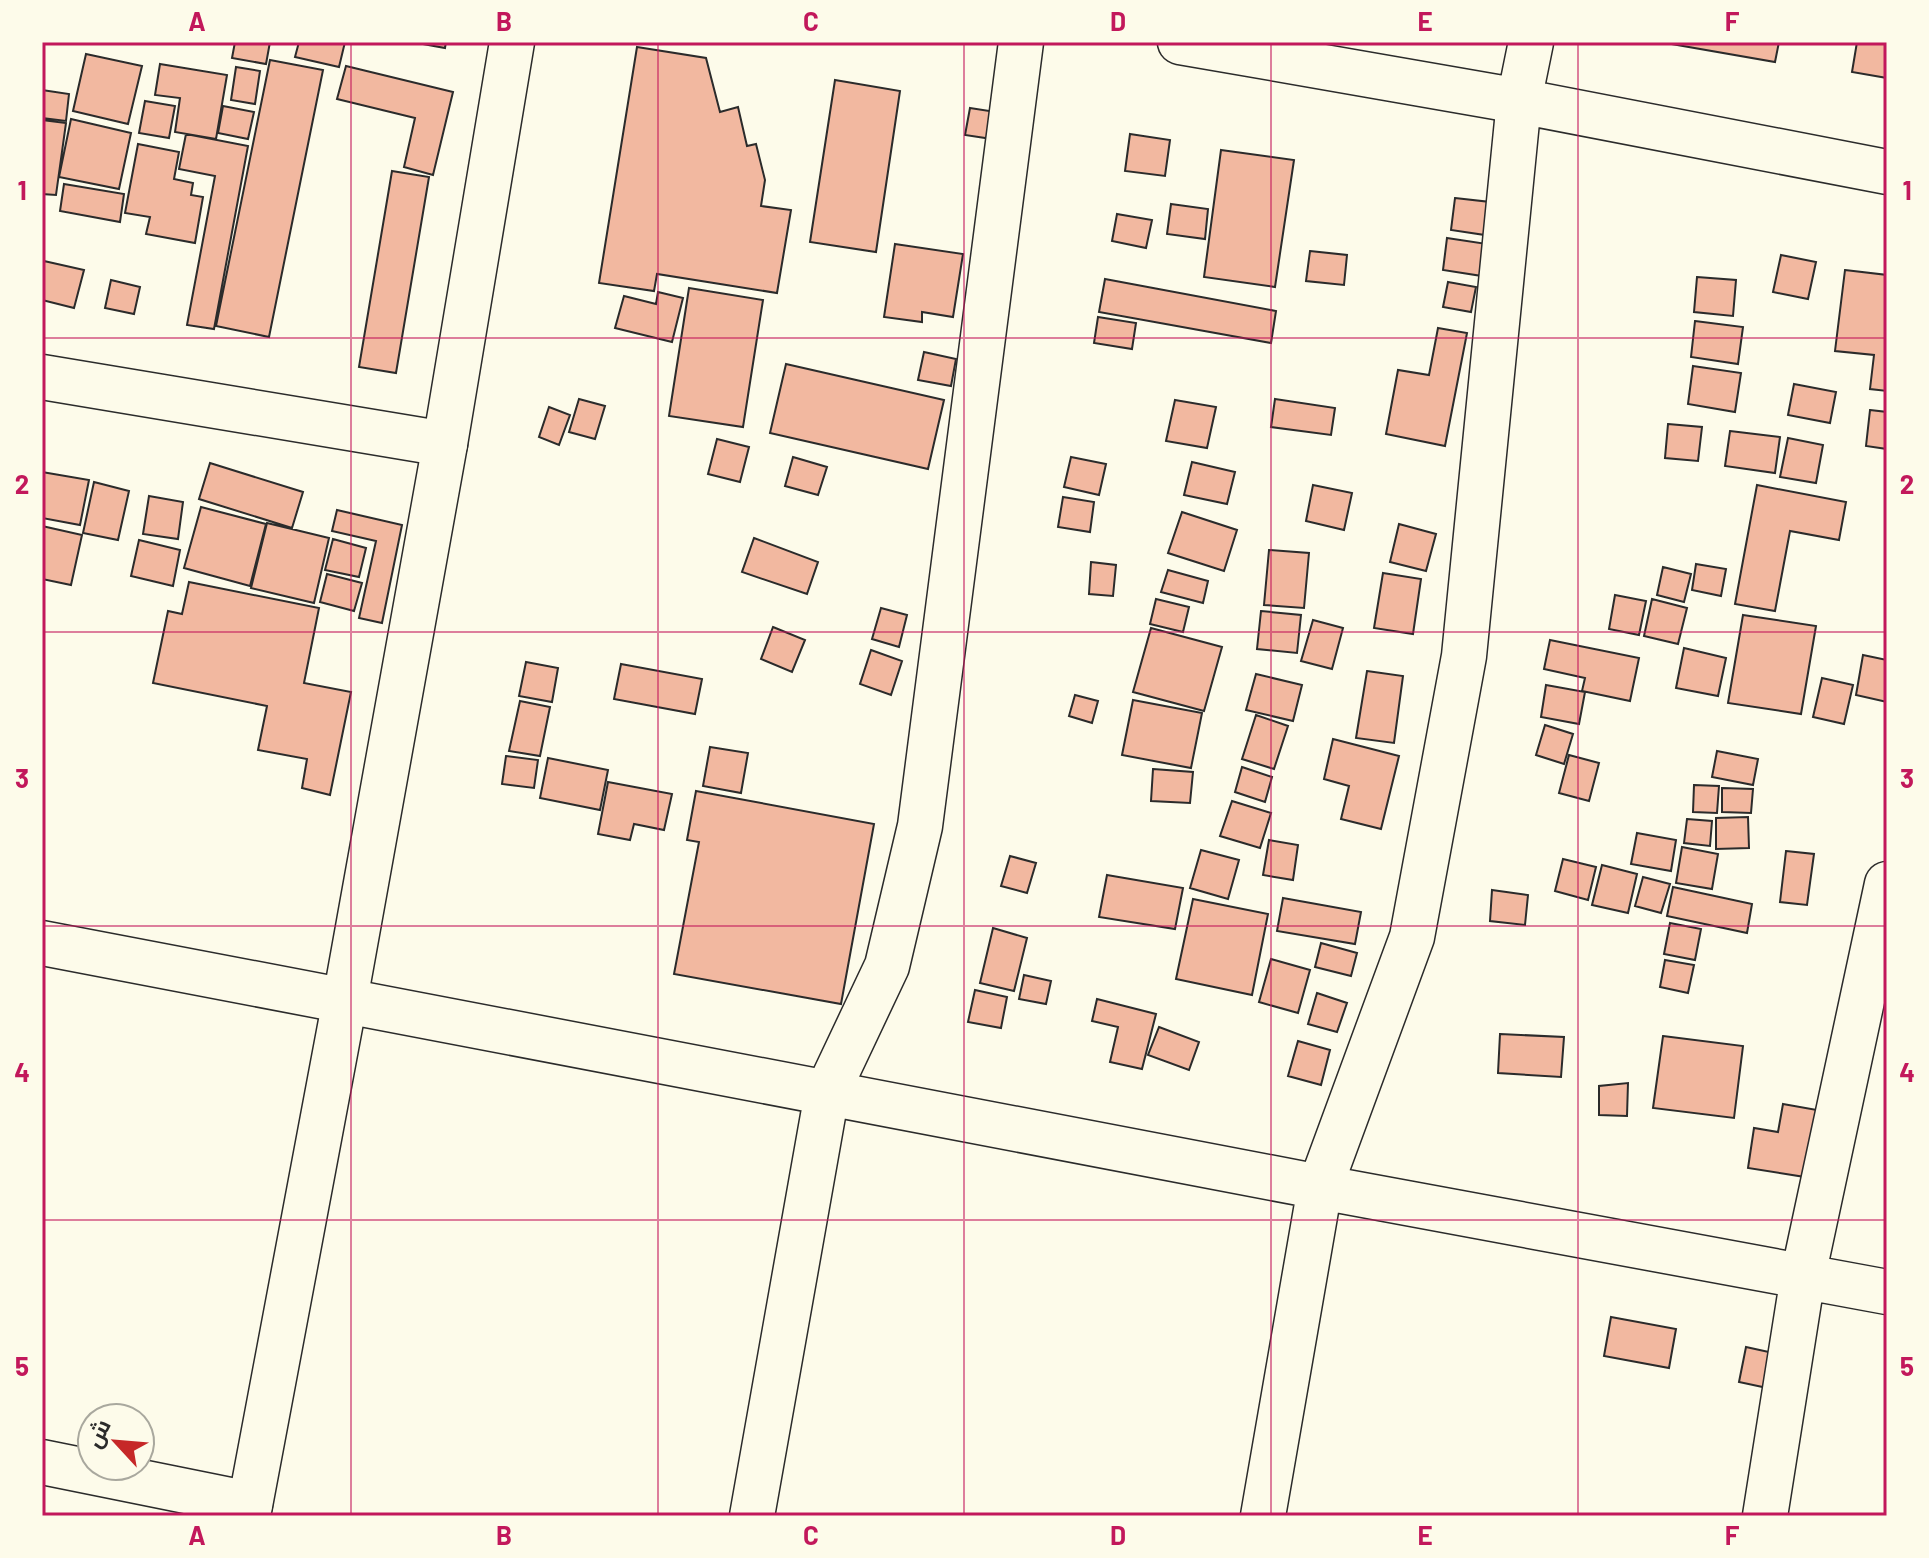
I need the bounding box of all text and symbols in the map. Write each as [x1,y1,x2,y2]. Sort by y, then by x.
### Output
text: A [188,5,206,36]
text: B [496,5,512,36]
text: C [803,5,819,36]
text: D [1110,5,1126,36]
text: E [1417,5,1433,36]
text: F [1725,5,1740,36]
text: 1 [17,174,27,205]
text: 1 [1902,174,1912,205]
text: 2 [15,468,29,499]
text: 2 [1900,468,1914,499]
text: 3 [15,762,29,793]
text: 3 [1900,762,1914,793]
text: 4 [14,1056,30,1087]
text: 4 [1899,1056,1915,1087]
text: 5 [15,1350,29,1381]
text: 5 [1900,1350,1914,1381]
north arrow [76,1402,156,1482]
text: ش [79,1414,117,1452]
text: A [188,1519,206,1550]
text: B [496,1519,512,1550]
text: C [803,1519,819,1550]
text: D [1110,1519,1126,1550]
text: E [1417,1519,1433,1550]
text: F [1725,1519,1740,1550]

